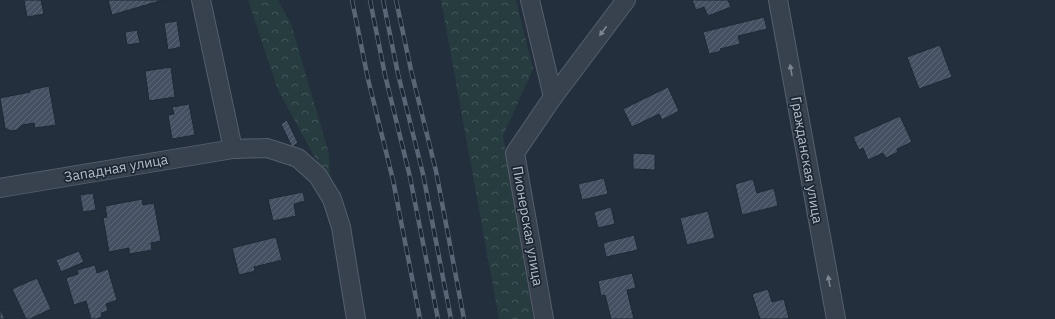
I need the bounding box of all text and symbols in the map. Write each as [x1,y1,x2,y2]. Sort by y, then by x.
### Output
one-way arrow [598,26,607,37]
one-way arrow [788,64,794,76]
street label: Гражданская улица [787,95,827,225]
street label: Западная улица [63,150,170,186]
street label: Пионерская улица [509,165,547,288]
one-way arrow [826,275,832,287]

